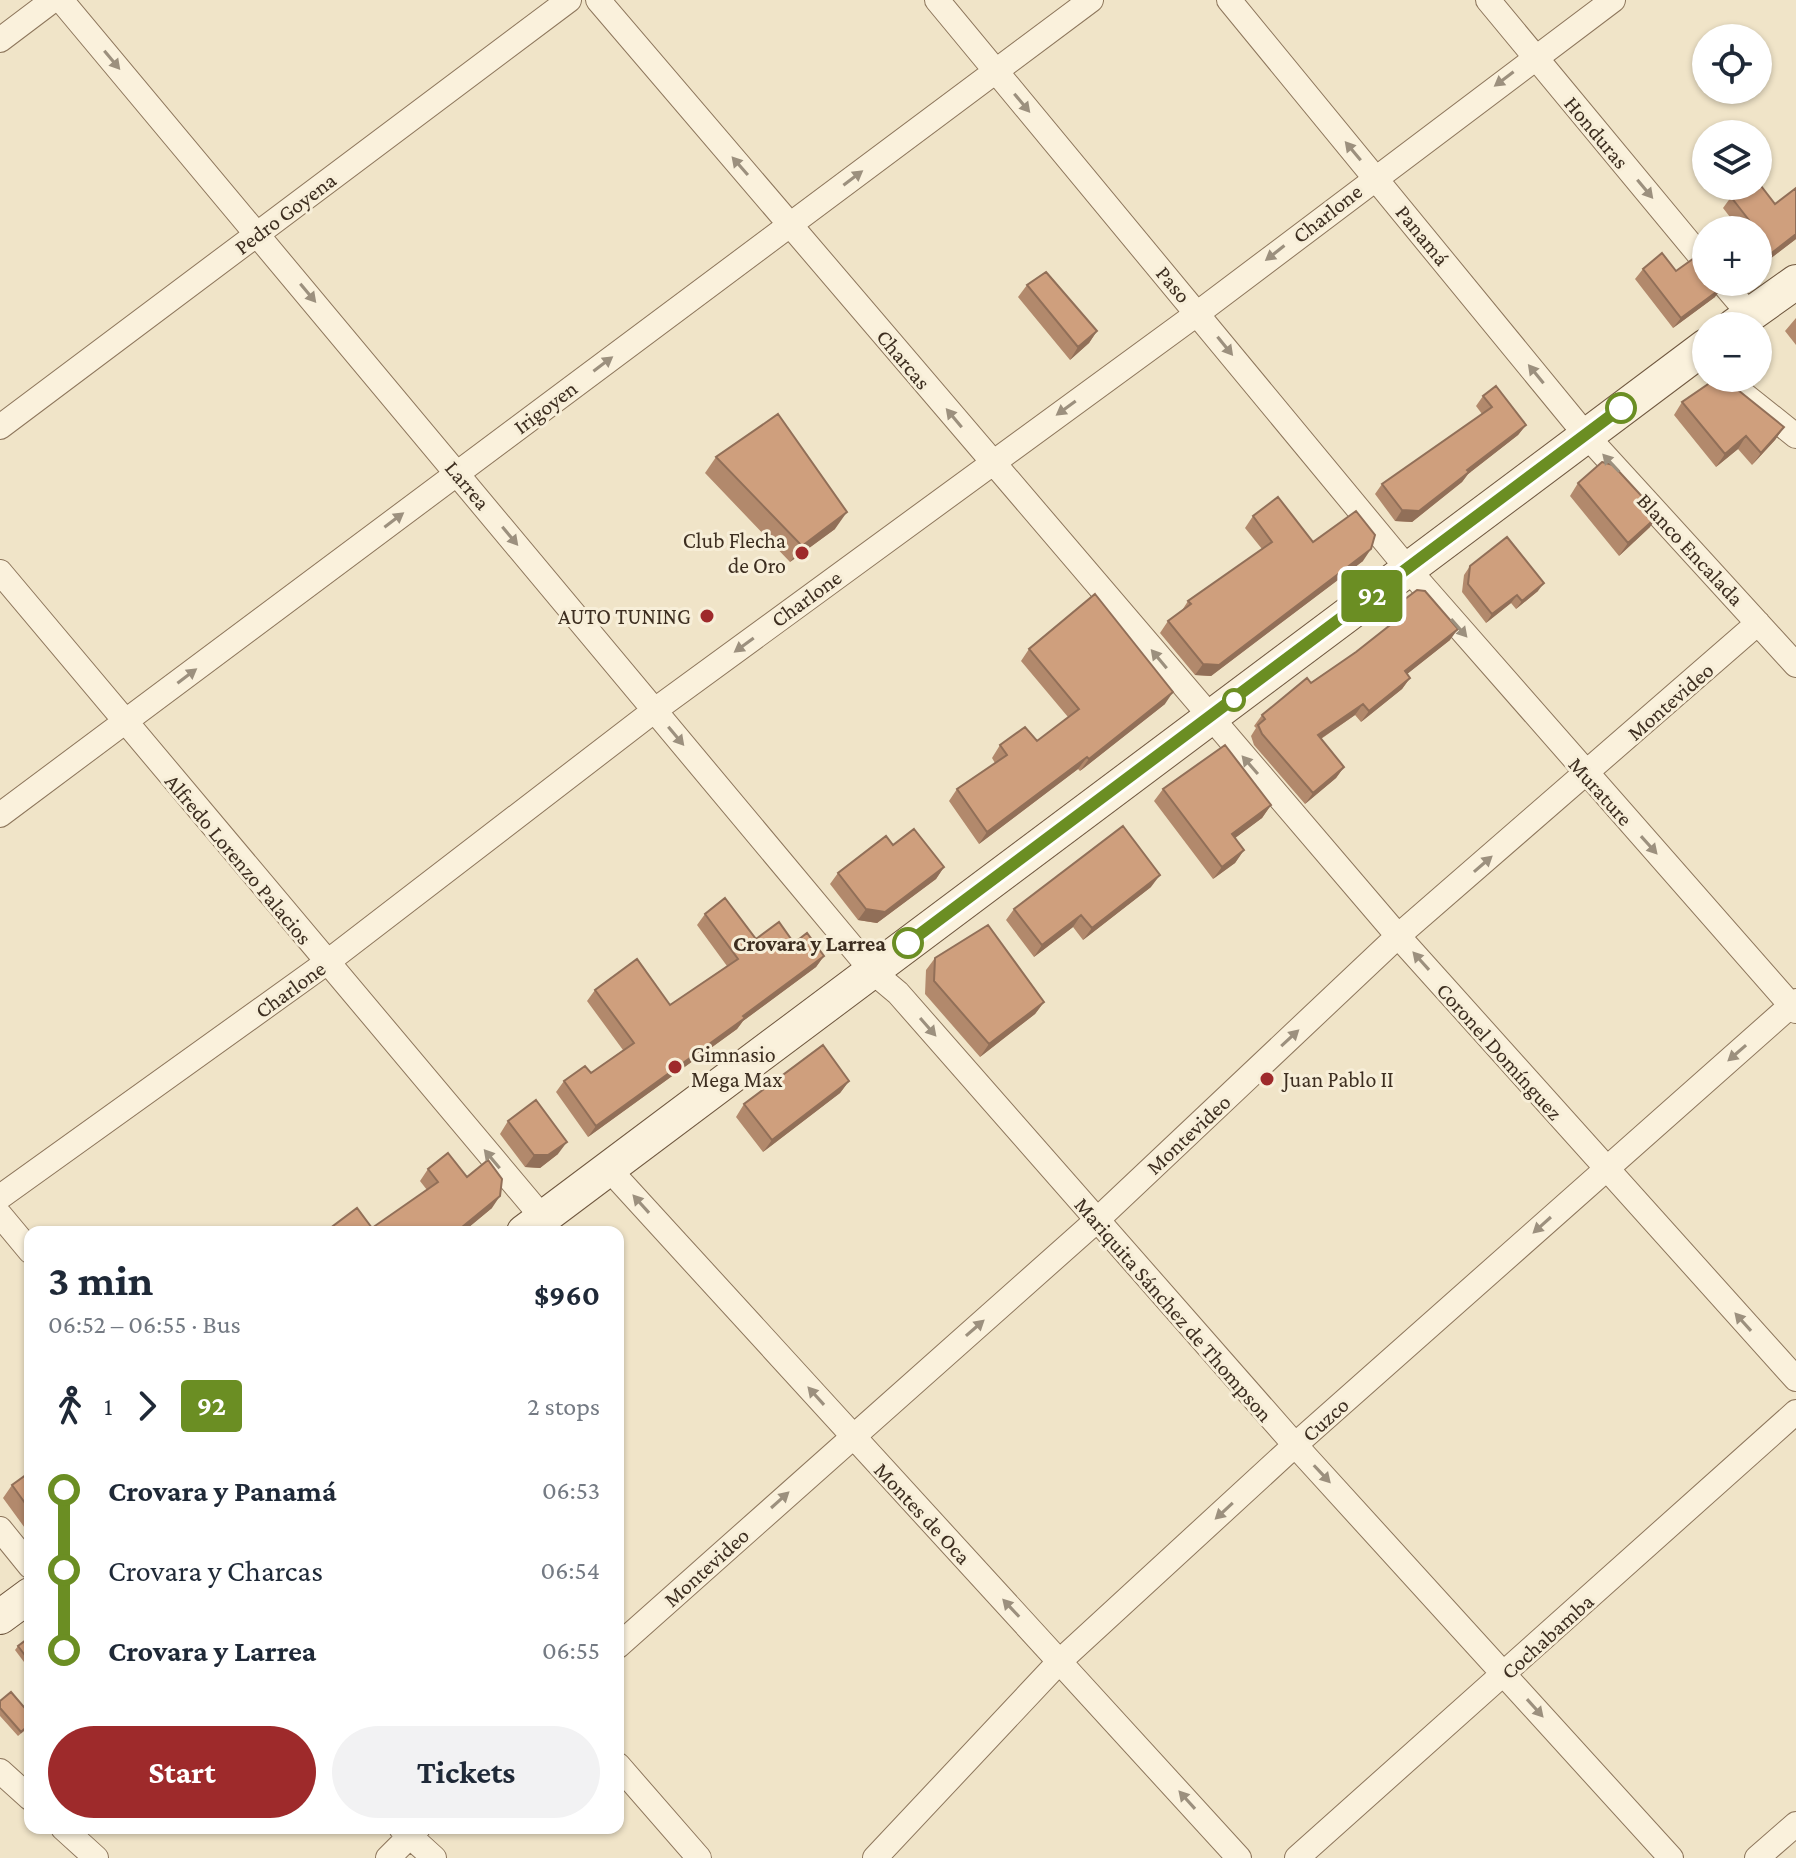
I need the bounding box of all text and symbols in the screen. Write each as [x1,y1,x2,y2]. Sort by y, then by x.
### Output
map controls [1692,24,1772,392]
button: locate [1692,24,1772,104]
one-way arrow [103,49,120,69]
one-way arrow [1494,70,1515,86]
street label: Honduras [1559,91,1634,174]
one-way arrow [1013,93,1030,113]
button: layers [1692,120,1772,200]
one-way arrow [1346,141,1362,161]
one-way arrow [732,156,749,176]
street label: Pedro Goyena [230,167,341,260]
one-way arrow [842,170,864,186]
street label: Charlone [1288,179,1367,248]
one-way arrow [1636,179,1653,199]
street label: Panamá [1391,200,1455,271]
button: + [1692,216,1772,296]
one-way arrow [1265,245,1285,261]
street label: Paso [1151,261,1196,308]
one-way arrow [299,283,316,303]
button: − [1692,312,1772,392]
street label: Charcas [871,324,936,394]
one-way arrow [1216,336,1233,356]
one-way arrow [593,357,613,373]
one-way arrow [1528,364,1545,384]
street label: Irigoyen [509,375,582,439]
unlabelled marker [1606,393,1636,423]
one-way arrow [1056,400,1077,415]
one-way arrow [946,408,963,428]
one-way arrow [1603,454,1621,473]
street label: Larrea [440,456,495,515]
street label: Blanco Encalada [1632,488,1749,611]
one-way arrow [384,512,405,528]
one-way arrow [501,525,518,545]
place label: Club Flecha de Oro [683,528,786,578]
marker: Club Flecha de Oro [793,544,811,562]
street label: Charlone [766,565,846,632]
line badge: 92 [1336,570,1408,622]
text: 92 [1357,580,1387,611]
place label: AUTO TUNING [558,604,691,629]
marker: AUTO TUNING [698,607,716,625]
one-way arrow [1450,618,1467,638]
one-way arrow [734,636,754,652]
one-way arrow [1151,649,1168,669]
street label: Montevideo [1622,657,1719,746]
one-way arrow [177,669,197,685]
unlabelled marker [1223,689,1245,711]
one-way arrow [667,726,684,746]
street label: Murature [1563,752,1638,831]
one-way arrow [1242,755,1259,775]
street label: Alfredo Lorenzo Palacios [160,769,317,950]
one-way arrow [1639,835,1657,854]
one-way arrow [1472,856,1492,873]
marker: Crovara y Larrea [893,928,923,958]
place label: Crovara y Larrea [733,931,886,956]
one-way arrow [1412,952,1430,971]
street label: Charlone [250,956,330,1023]
street label: Coronel Domínguez [1432,978,1568,1125]
one-way arrow [919,1017,936,1037]
one-way arrow [1280,1029,1299,1048]
place label: Gimnasio Mega Max [691,1042,783,1092]
one-way arrow [1728,1044,1748,1061]
marker: Gimnasio Mega Max [666,1058,684,1076]
place label: Juan Pablo II [1281,1067,1394,1092]
marker: Juan Pablo II [1258,1070,1276,1088]
street label: Montevideo [1141,1089,1236,1180]
one-way arrow [484,1149,501,1169]
street label: Mariquita Sánchez de Thompson [1069,1192,1278,1427]
one-way arrow [633,1195,650,1215]
one-way arrow [1533,1215,1552,1233]
text: 3 min [48,1256,153,1304]
text: $960 [534,1278,600,1311]
text: 06:52 – 06:55 · Bus [48,1310,241,1339]
one-way arrow [1735,1312,1753,1331]
one-way arrow [964,1320,984,1337]
icon: walk [48,1384,92,1428]
icon: forward [125,1384,169,1428]
one-way arrow [808,1387,826,1406]
text: 92 [197,1390,226,1421]
text: 1 [104,1392,113,1421]
text: 2 stops [527,1392,600,1421]
street label: Cuzco [1297,1392,1354,1447]
street label: Montes de Oca [869,1457,976,1569]
one-way arrow [1312,1465,1330,1484]
text: Crovara y Panamá [108,1474,337,1507]
text: 06:53 [542,1476,600,1505]
one-way arrow [771,1492,790,1510]
one-way arrow [1215,1501,1234,1519]
street label: Montevideo [659,1523,754,1612]
text: Crovara y Charcas [108,1554,323,1587]
text: 06:54 [541,1556,600,1585]
street label: Cochabamba [1496,1588,1599,1684]
one-way arrow [1003,1599,1021,1618]
text: Crovara y Larrea [108,1634,316,1667]
text: 06:55 [542,1636,600,1665]
one-way arrow [1525,1698,1543,1717]
button: Start [48,1726,316,1818]
button: Tickets [332,1726,600,1818]
one-way arrow [1178,1791,1196,1810]

